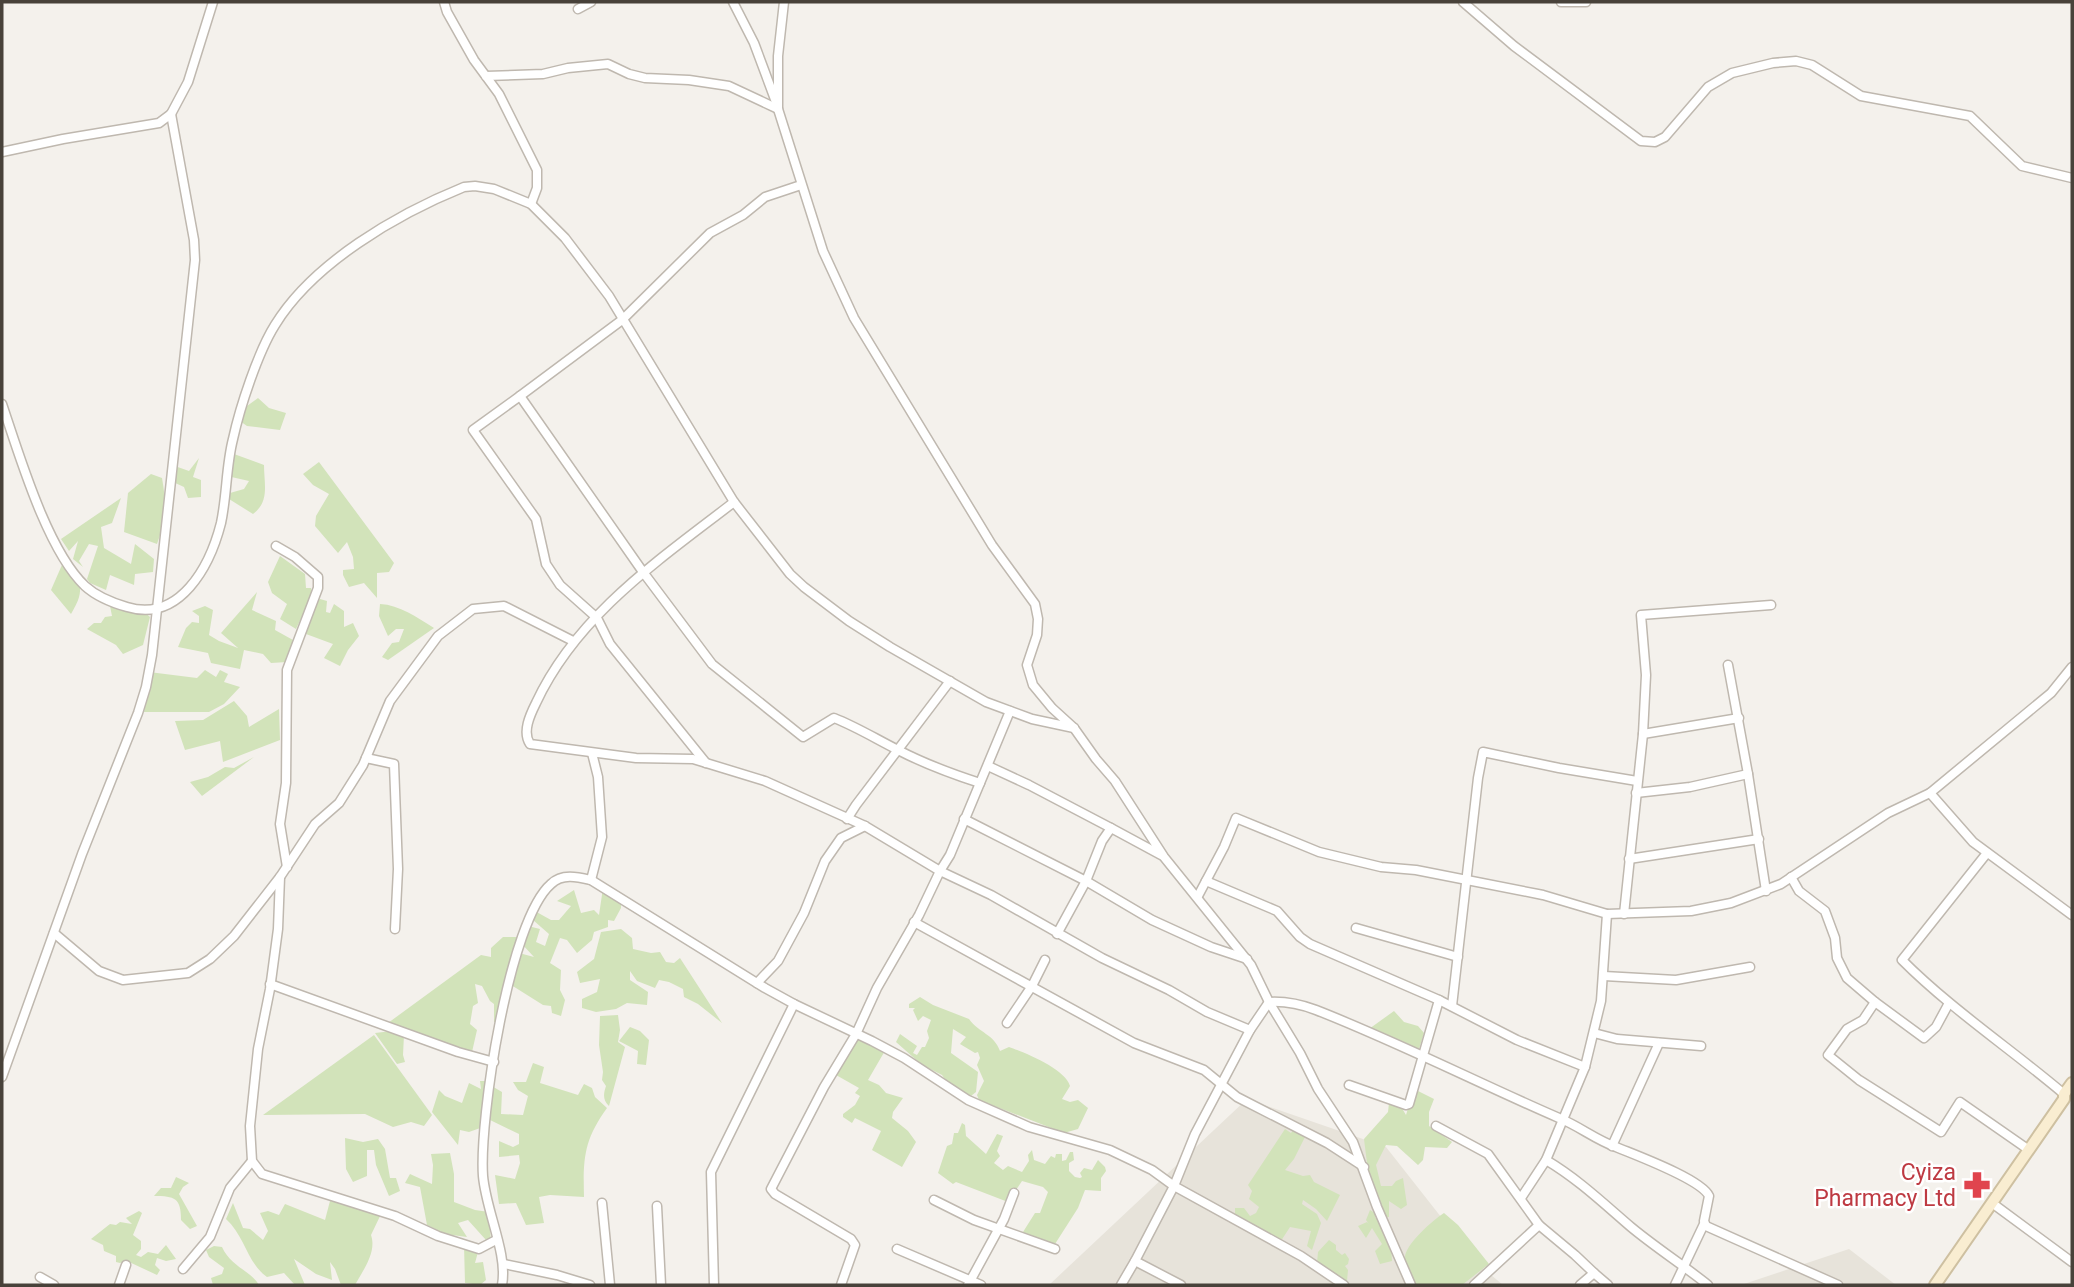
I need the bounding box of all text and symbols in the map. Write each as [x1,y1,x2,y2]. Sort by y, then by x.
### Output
place label: Cyiza Pharmacy Ltd [1814,1159,1956,1212]
pharmacy icon: Cyiza Pharmacy Ltd [1962,1170,1992,1200]

